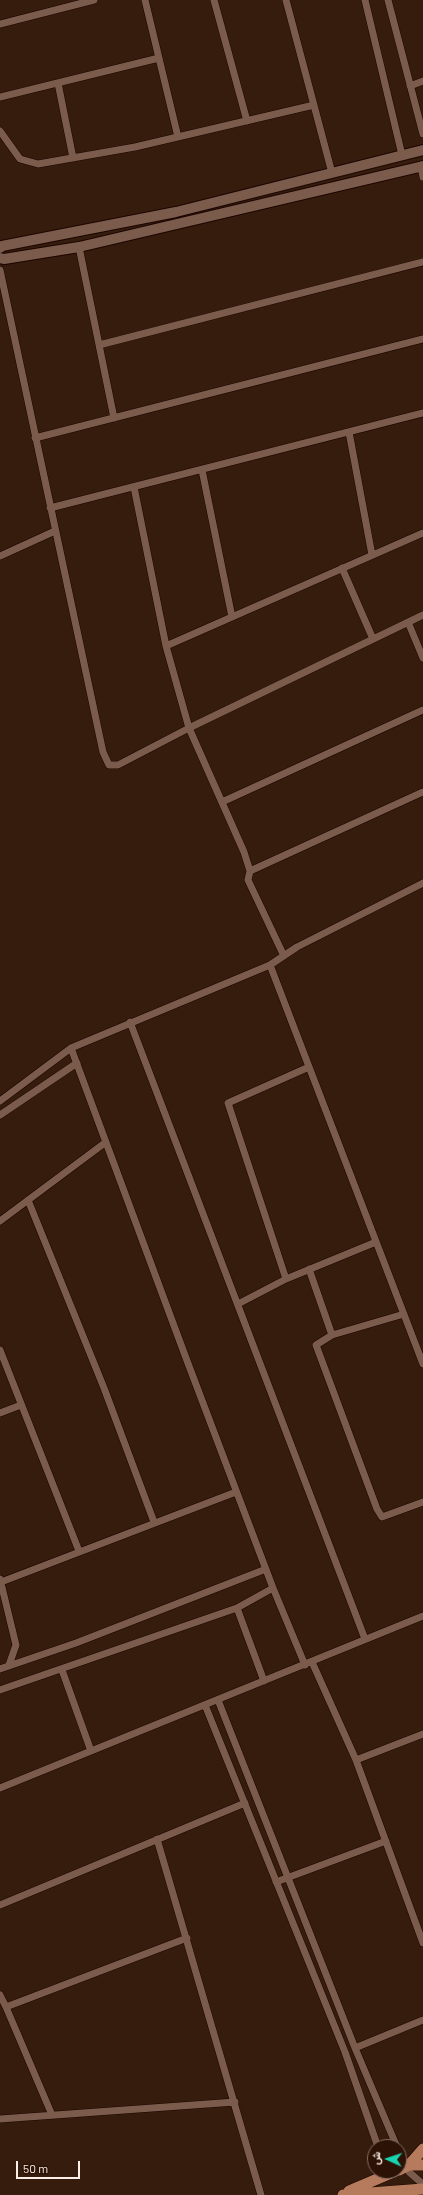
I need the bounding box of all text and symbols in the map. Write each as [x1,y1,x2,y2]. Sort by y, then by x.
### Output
north arrow [367,2139,407,2179]
text: ش [369,2151,382,2165]
scale bar [18,2153,82,2179]
text: 50 m [23,2161,48,2175]

